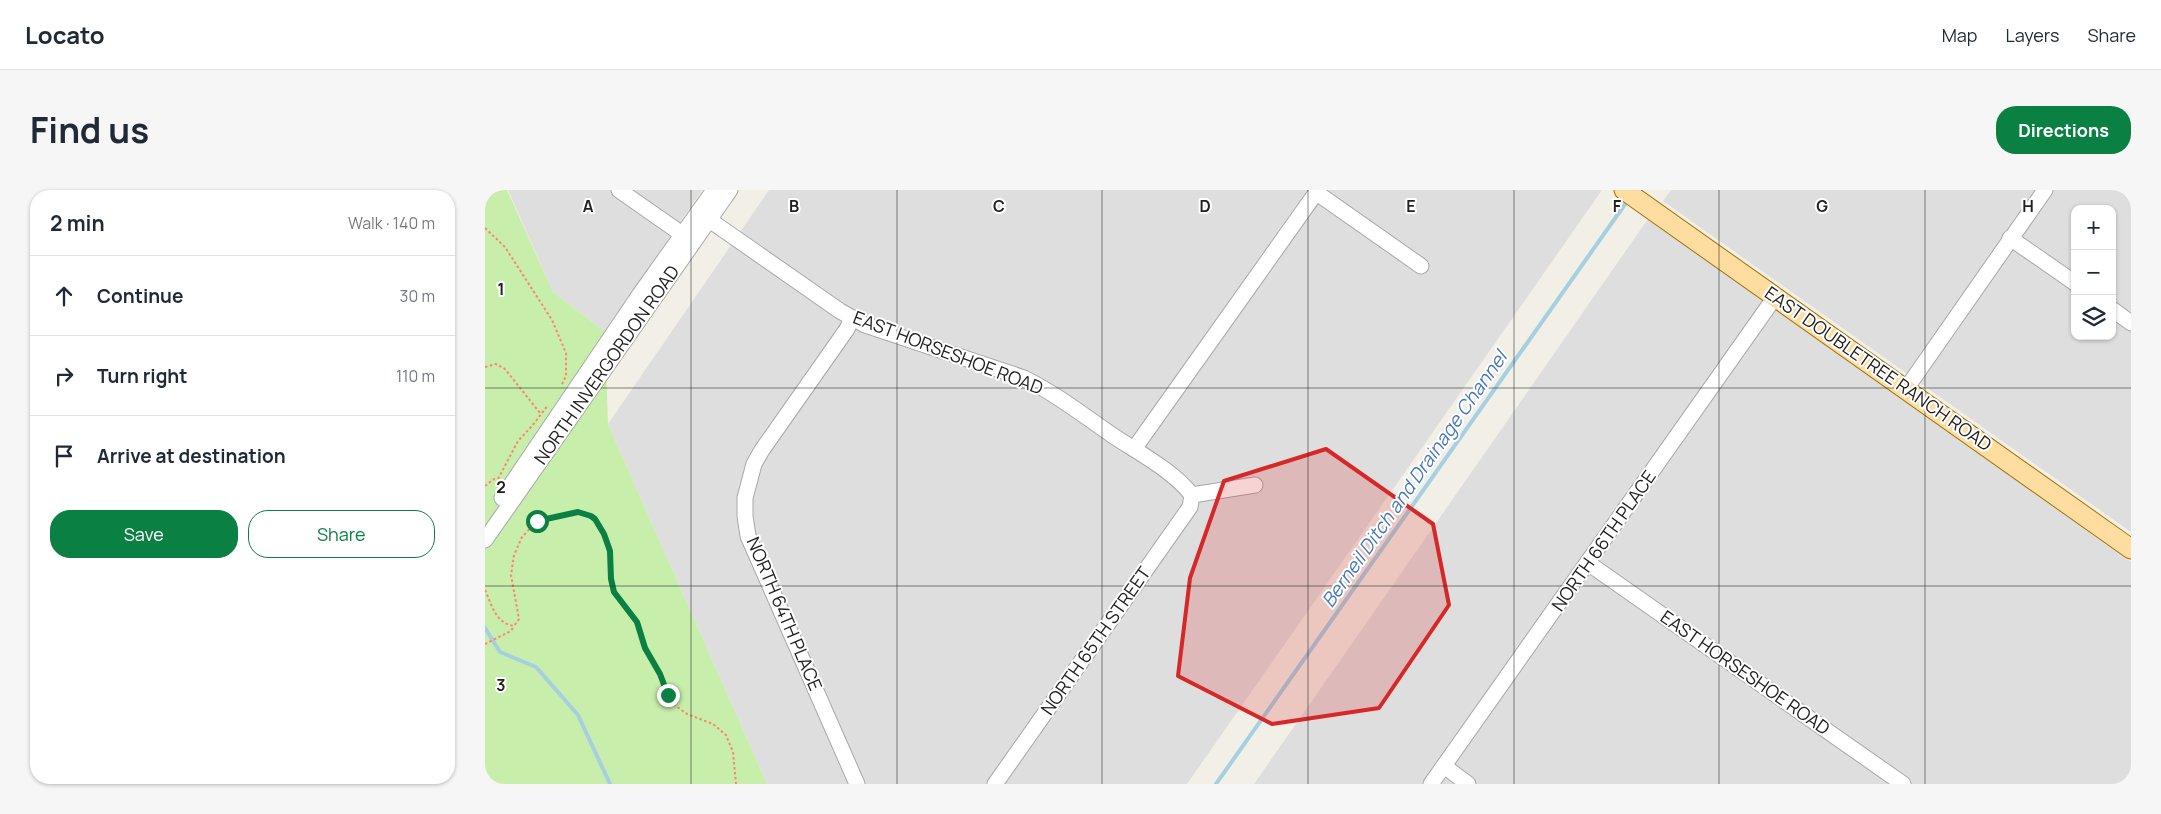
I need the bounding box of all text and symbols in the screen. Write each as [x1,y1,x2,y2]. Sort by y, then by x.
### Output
text: Locato [25,18,105,51]
text: Map [1942,23,1977,47]
text: Layers [2005,23,2059,47]
text: Share [2087,23,2136,47]
text: Find us [30,106,149,154]
button: Directions [1996,106,2131,154]
text: A [583,195,594,217]
text: B [789,195,799,217]
text: C [993,195,1005,217]
text: D [1199,195,1211,217]
text: E [1406,195,1416,217]
text: F [1613,195,1622,217]
text: G [1816,195,1828,217]
text: H [2022,195,2034,217]
map controls [2071,205,2116,340]
button: + [2071,205,2116,250]
text: 2 min [50,209,105,237]
text: Walk · 140 m [348,212,435,234]
button: − [2071,250,2116,295]
street label: NORTH INVERGORDON ROAD [528,260,684,469]
text: 1 [497,278,505,300]
street label: EAST DOUBLETREE RANCH ROAD [1760,280,1997,456]
icon: ahead [50,282,78,310]
text: Continue [97,283,183,309]
text: 30 m [400,285,435,307]
button: layers [2071,295,2116,340]
street label: EAST HORSESHOE ROAD [850,305,1047,399]
water label: Berneil Ditch and Drainage Channel [1315,344,1514,612]
icon: right [50,362,78,390]
text: Turn right [97,363,187,389]
text: 110 m [396,365,435,387]
icon: arrive [50,442,78,470]
text: Arrive at destination [97,443,286,469]
street label: NORTH 66TH PLACE [1546,465,1661,616]
text: 2 [496,476,506,498]
button: Save [50,510,238,558]
button: Share [248,510,435,558]
route start [526,510,549,533]
street label: NORTH 64TH PLACE [742,533,828,694]
street label: NORTH 65TH STREET [1035,561,1156,719]
street label: EAST HORSESHOE ROAD [1656,605,1835,740]
text: 3 [496,674,506,696]
route end [657,684,680,707]

